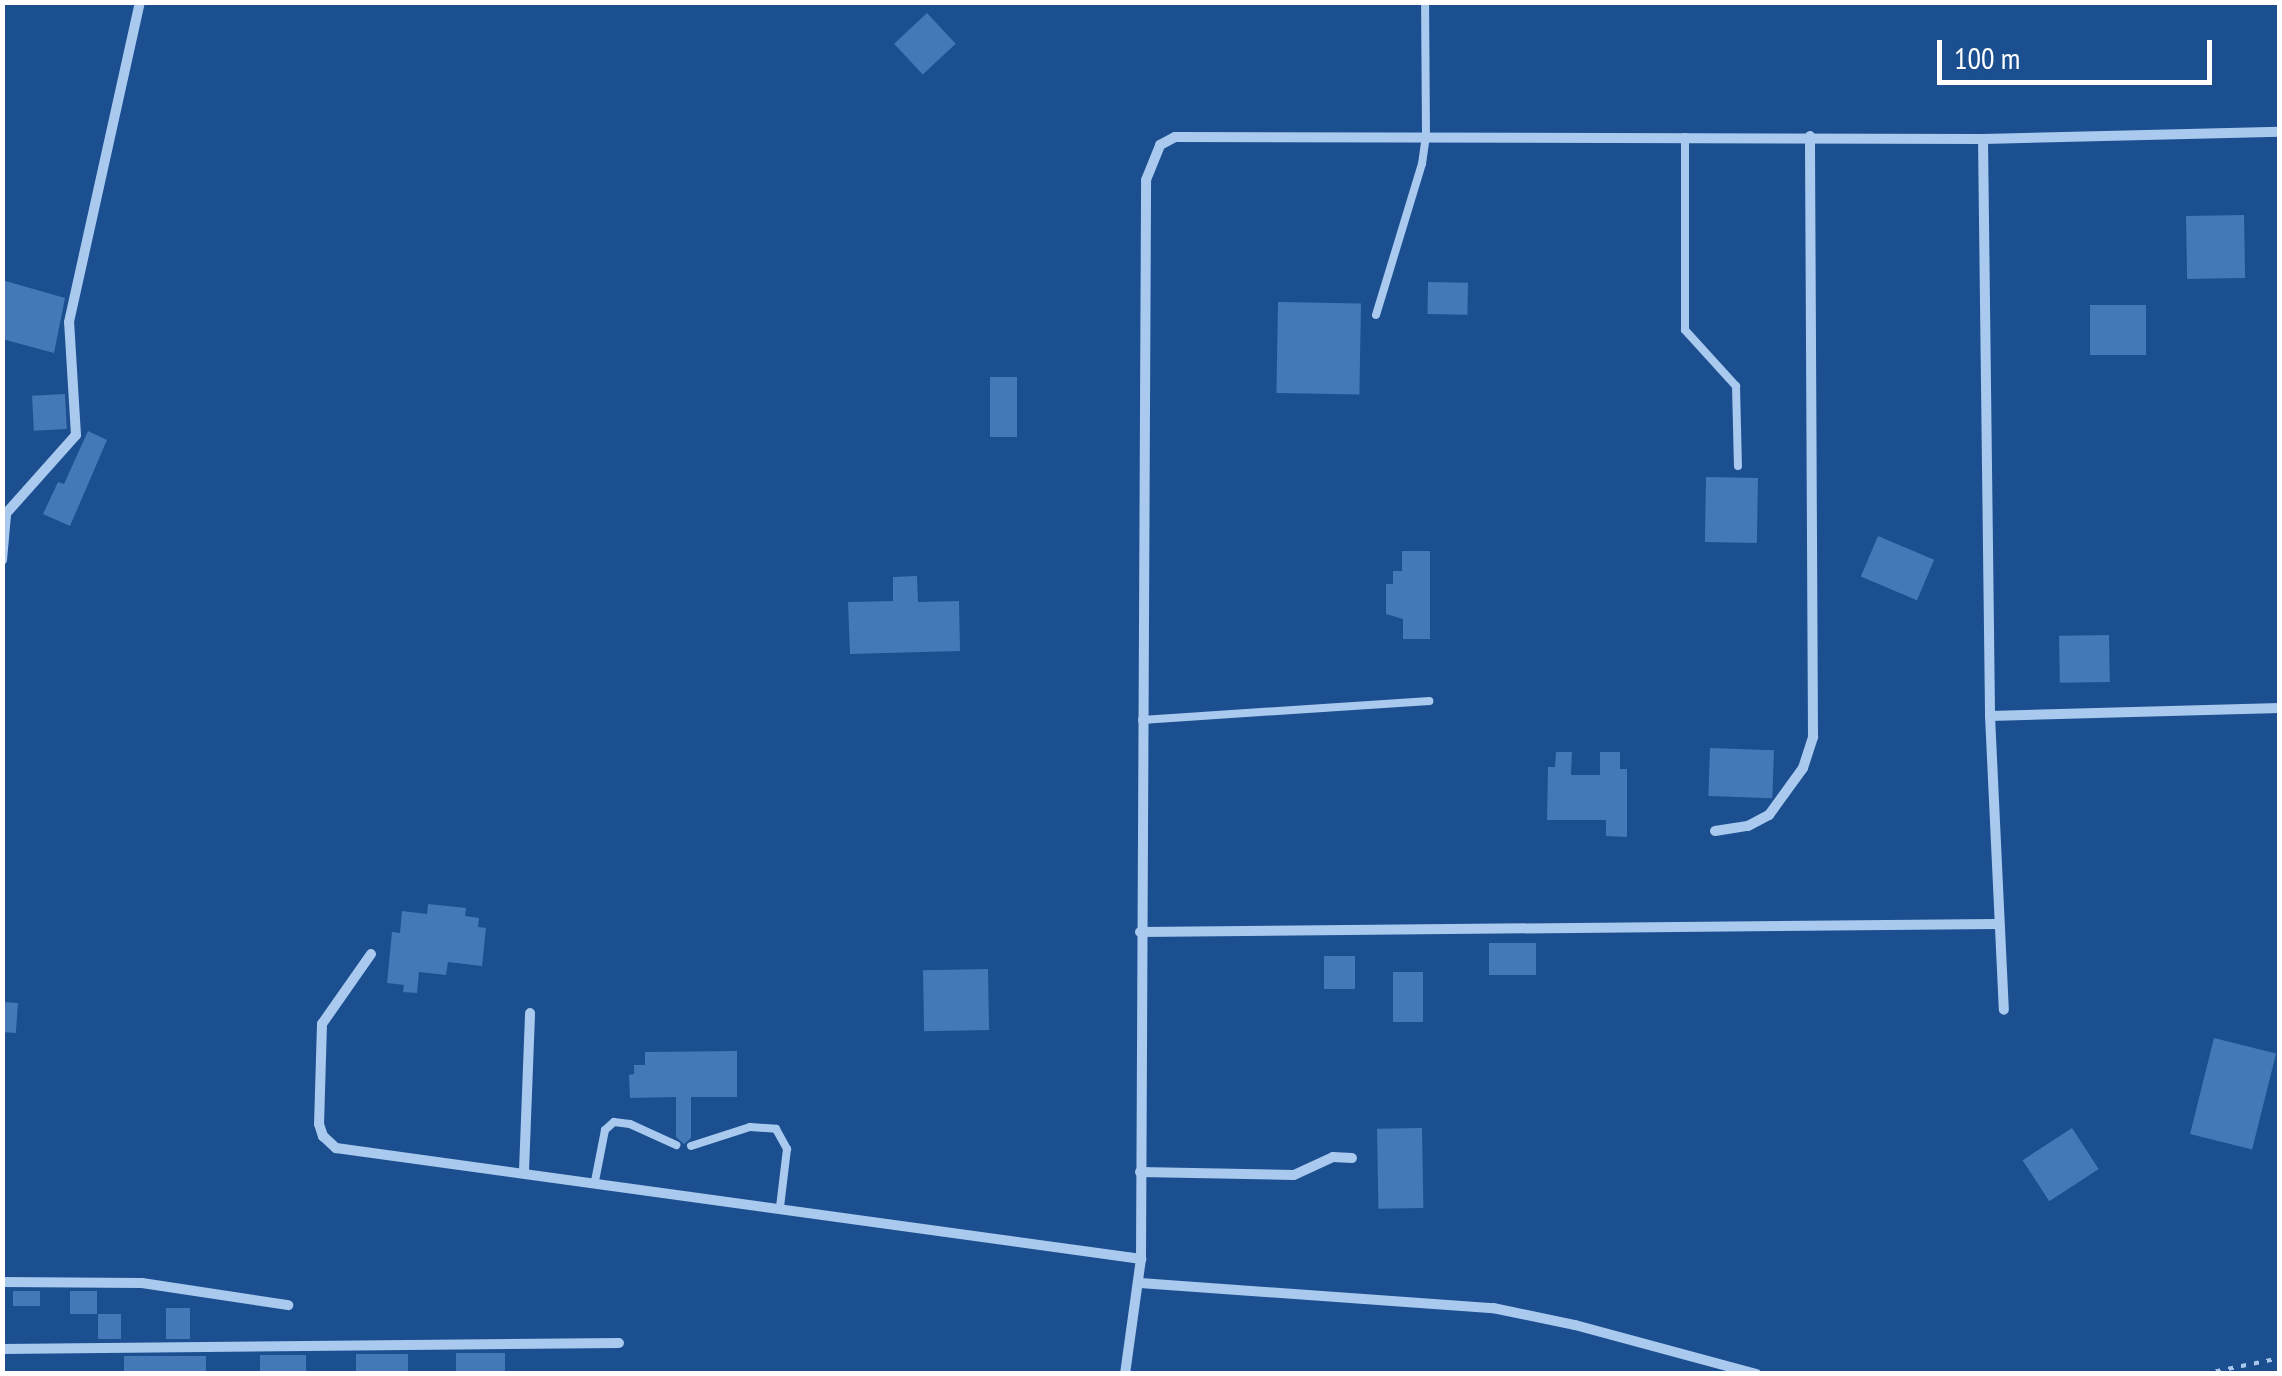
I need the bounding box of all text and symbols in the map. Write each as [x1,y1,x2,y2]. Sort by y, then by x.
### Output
scale bar [1942,20,2217,82]
text: 100 m [1954,38,2020,77]

